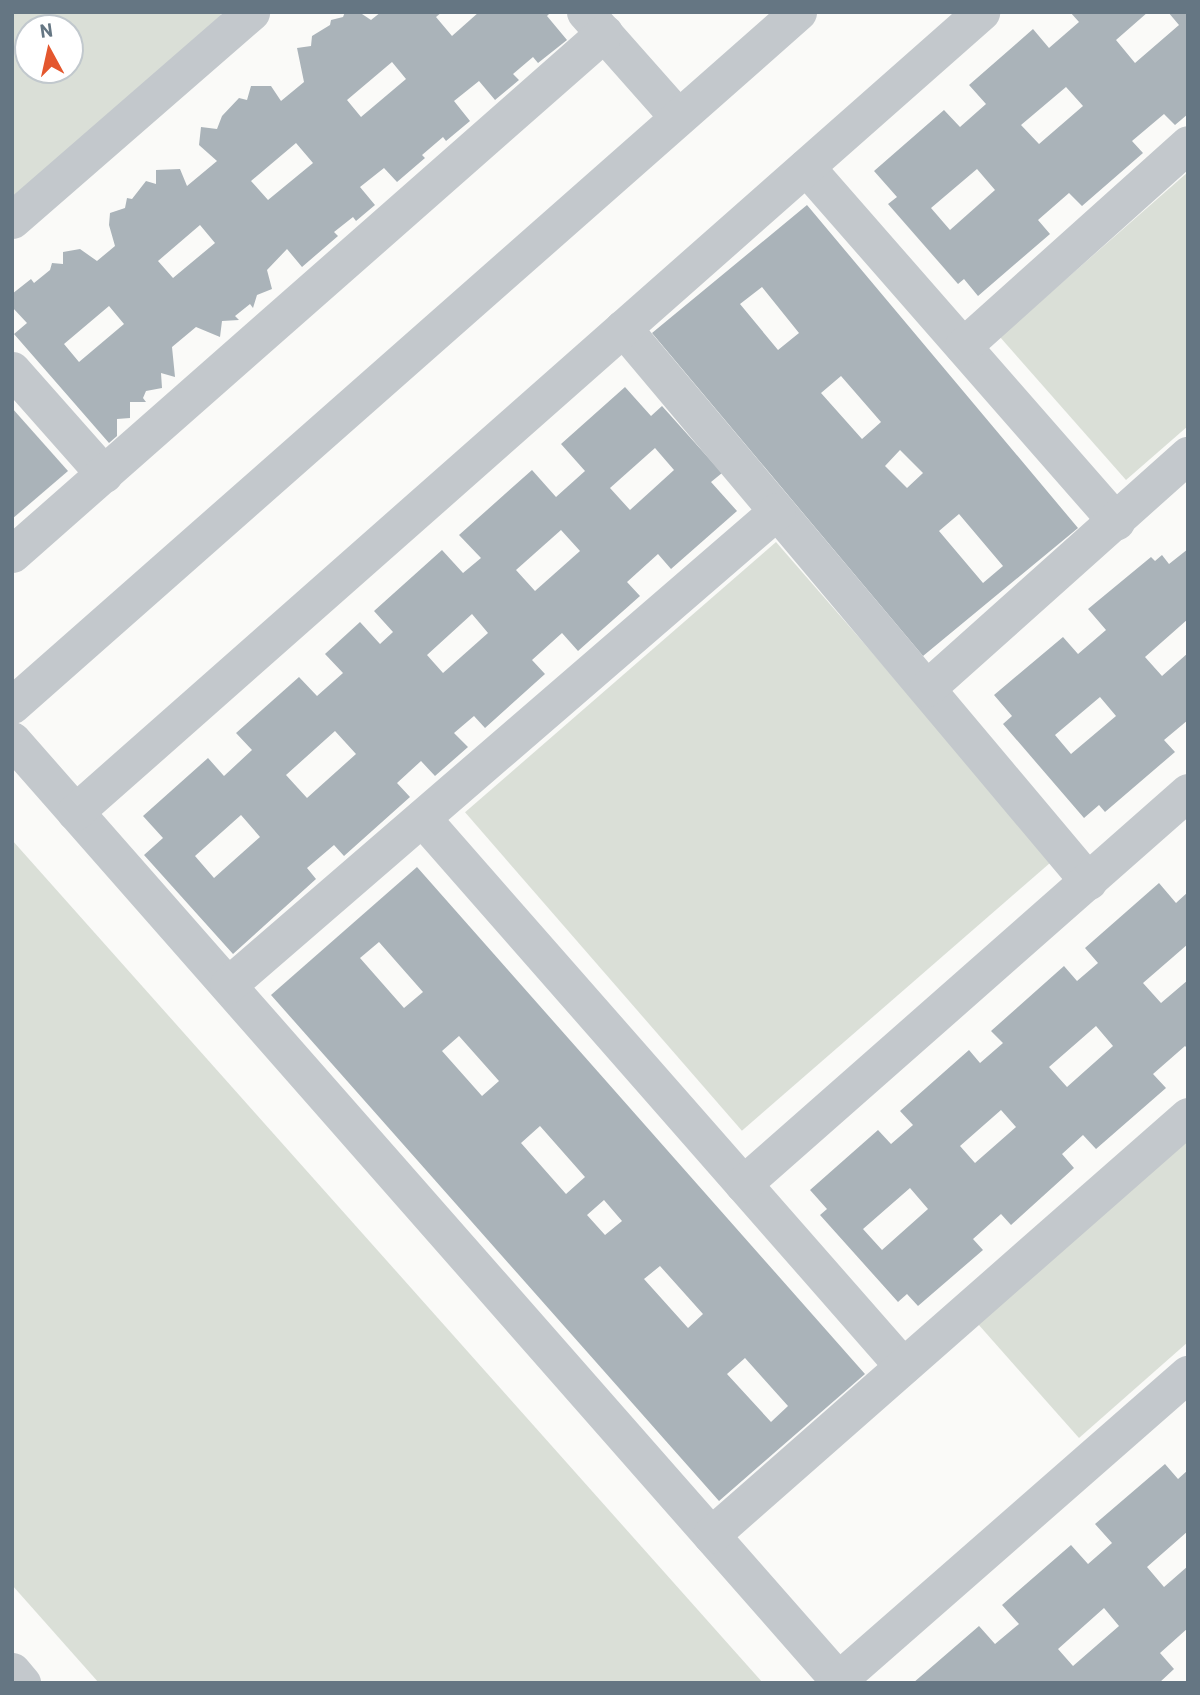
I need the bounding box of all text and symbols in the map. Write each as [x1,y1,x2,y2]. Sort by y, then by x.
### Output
north arrow [14,14,84,84]
text: N [38,17,54,42]

